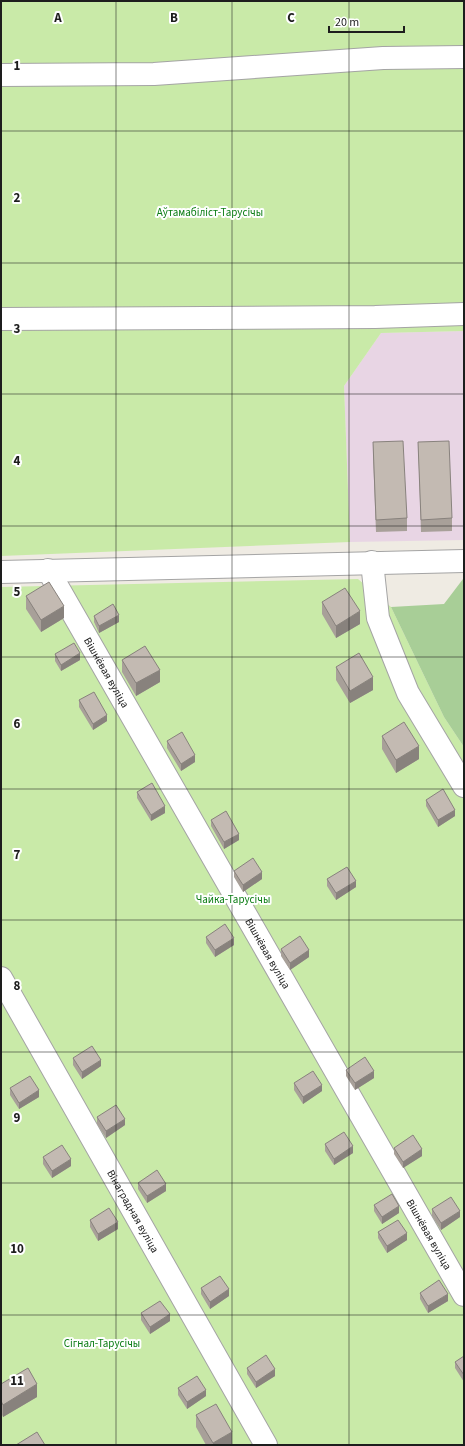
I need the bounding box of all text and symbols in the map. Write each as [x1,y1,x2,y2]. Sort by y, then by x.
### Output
scale bar [329,8,404,34]
text: A [53,9,62,27]
text: B [170,9,178,27]
text: C [287,9,295,27]
text: 20 m [335,14,359,31]
text: 1 [14,57,21,75]
text: 2 [14,189,21,207]
park label: Аўтамабіліст-Тарусічы [157,205,263,220]
text: 3 [14,320,21,338]
text: 4 [14,452,21,470]
text: 5 [14,583,21,601]
street label: Вішнёвая вуліца [80,635,132,711]
text: 6 [14,715,21,733]
text: 7 [14,846,21,864]
park label: Чайка-Тарусічы [196,892,270,907]
street label: Вішнёвая вуліца [241,916,294,992]
text: 8 [14,977,21,995]
text: 9 [14,1109,21,1127]
street label: Вінаградная вуліца [103,1167,162,1256]
street label: Вішнёвая вуліца [403,1197,455,1273]
text: 10 [10,1240,24,1258]
park label: Сігнал-Тарусічы [64,1336,140,1351]
text: 11 [10,1372,24,1390]

